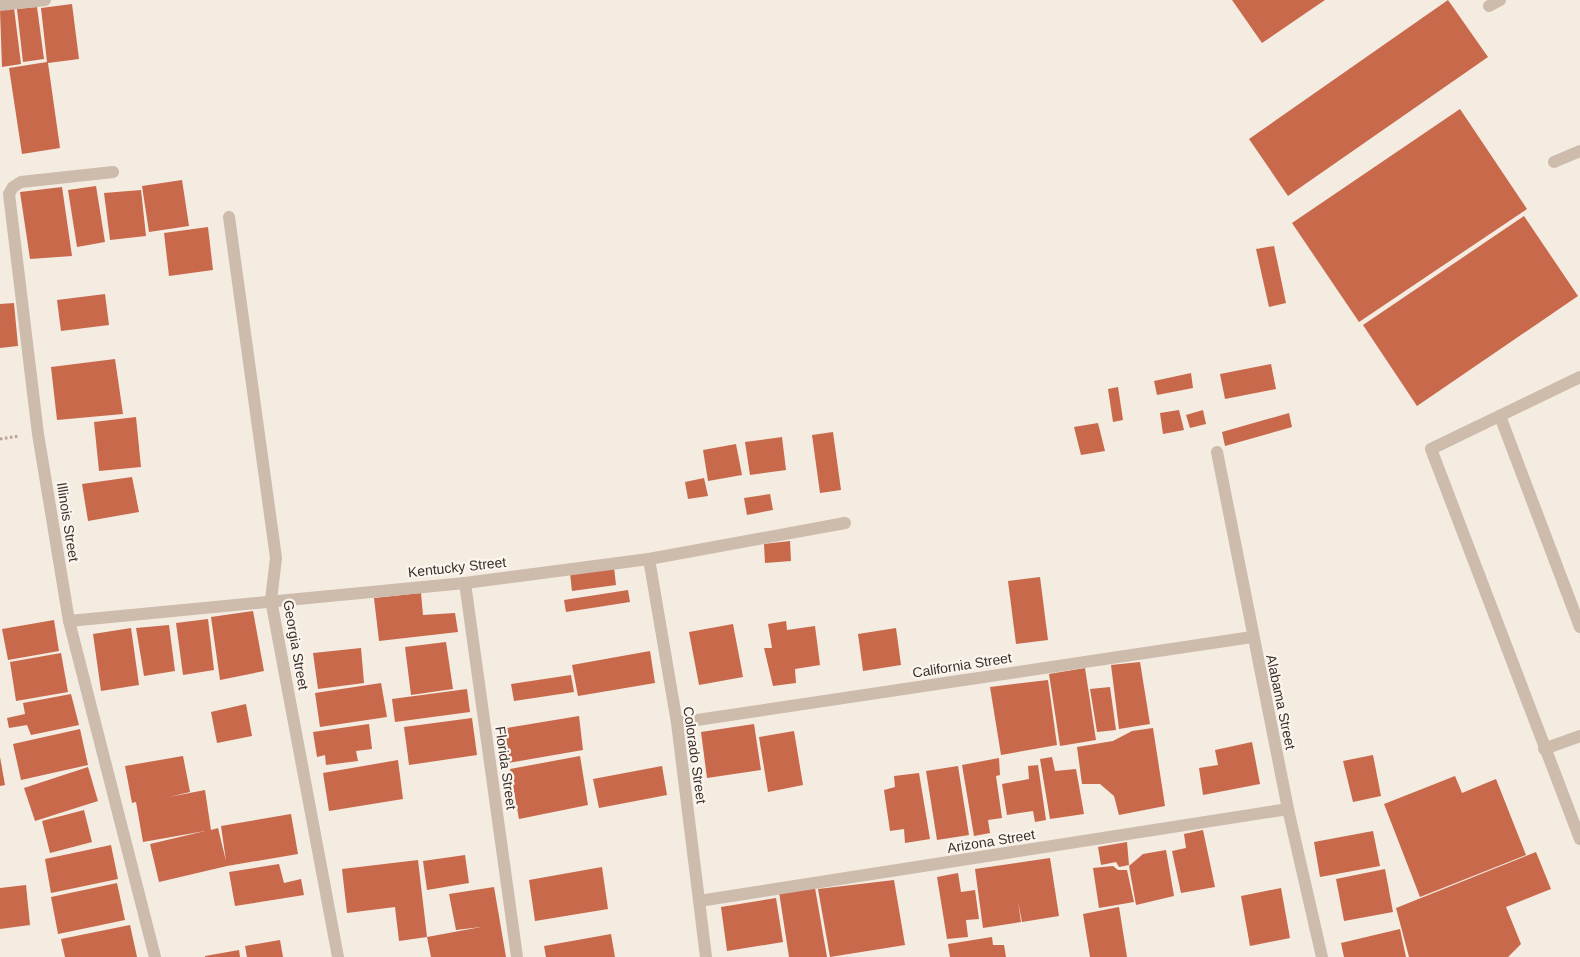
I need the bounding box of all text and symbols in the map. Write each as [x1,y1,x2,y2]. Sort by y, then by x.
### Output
street label: Illinois Street [54,481,82,563]
street label: Kentucky Street [407,554,507,580]
street label: Georgia Street [280,599,312,691]
street label: California Street [911,649,1013,681]
street label: Alabama Street [1263,653,1299,751]
street label: Colorado Street [680,705,710,805]
street label: Florida Street [492,725,520,811]
street label: Arizona Street [946,826,1036,856]

